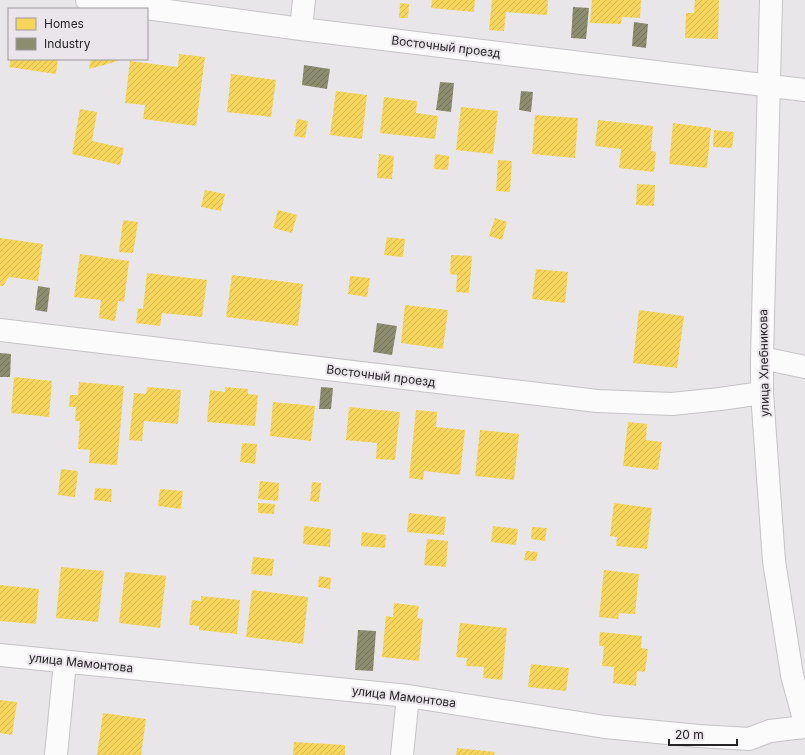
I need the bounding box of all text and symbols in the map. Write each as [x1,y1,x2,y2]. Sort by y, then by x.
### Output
legend [8,8,148,60]
text: Homes [44,16,84,31]
street label: Восточный проезд [391,32,502,61]
text: Industry [44,36,91,51]
street label: улица Хлебникова [755,309,772,417]
street label: Восточный проезд [326,361,437,390]
street label: улица Мамонтова [28,650,134,675]
street label: улица Мамонтова [351,683,457,710]
scale bar [669,721,737,747]
text: 20 m [675,727,704,742]

